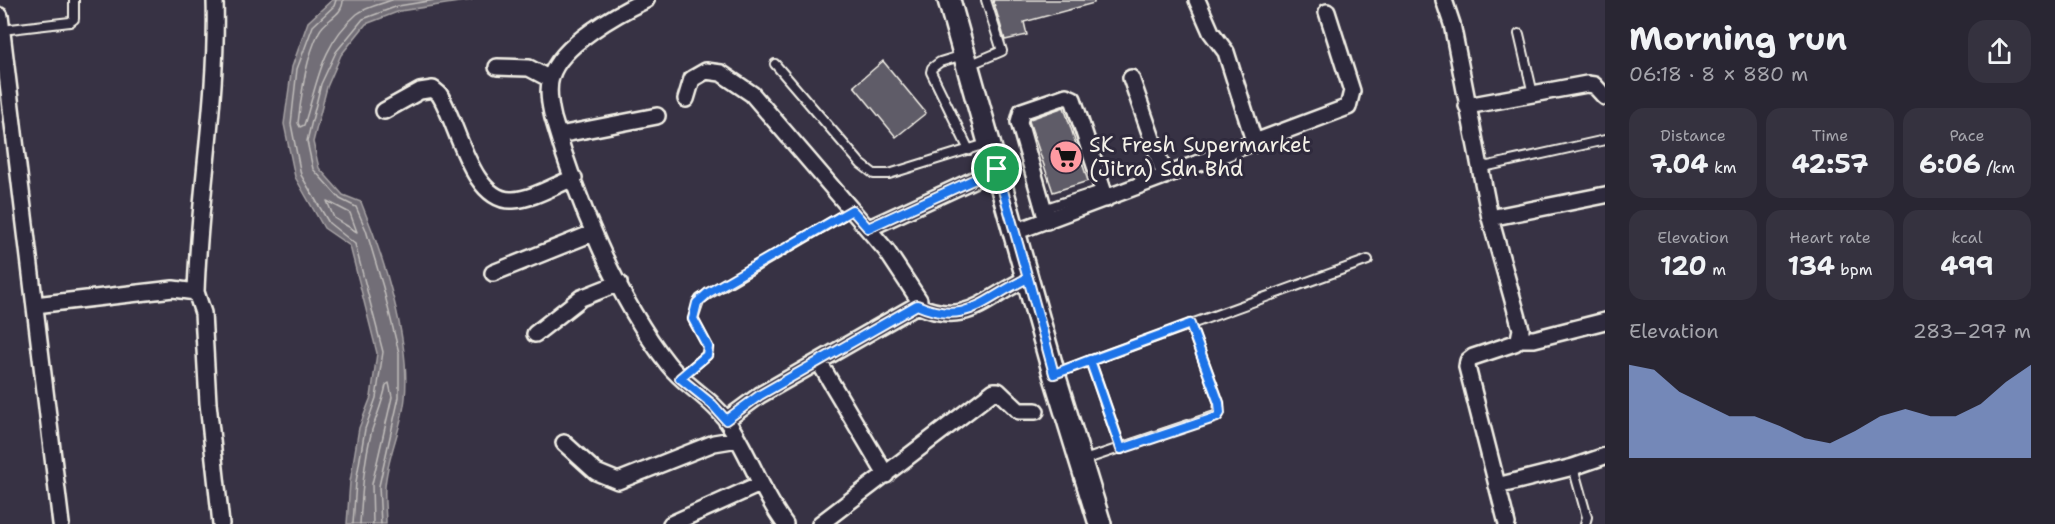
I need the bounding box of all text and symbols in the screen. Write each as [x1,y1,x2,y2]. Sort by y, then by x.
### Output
text: Morning run [1629,16,1847,61]
button: share [1968,20,2031,83]
text: 06:18 · 8 × 880 m [1629,61,1808,87]
text: Distance [1660,125,1726,146]
text: Time [1812,125,1848,146]
text: Pace [1949,125,1985,146]
place label: SK Fresh Supermarket (Jitra) Sdn Bhd [1089,131,1311,183]
supermarket icon: SK Fresh Supermarket (Jitra) Sdn Bhd [1048,139,1084,175]
pin [971,143,1022,194]
text: 7.04 [1649,146,1709,181]
text: 42:57 [1792,146,1868,181]
text: 6:06 [1919,146,1981,181]
icon: arrive [980,152,1013,185]
text: km [1709,157,1737,178]
text: /km [1981,157,2015,178]
text: Elevation [1657,227,1729,248]
text: Heart rate [1789,227,1871,248]
text: kcal [1951,227,1983,248]
text: 120 [1660,248,1707,283]
text: 134 [1787,248,1835,283]
text: 499 [1940,248,1994,283]
text: m [1707,259,1726,280]
text: bpm [1835,259,1873,280]
text: Elevation [1629,318,1719,344]
text: 283–297 m [1913,318,2031,344]

